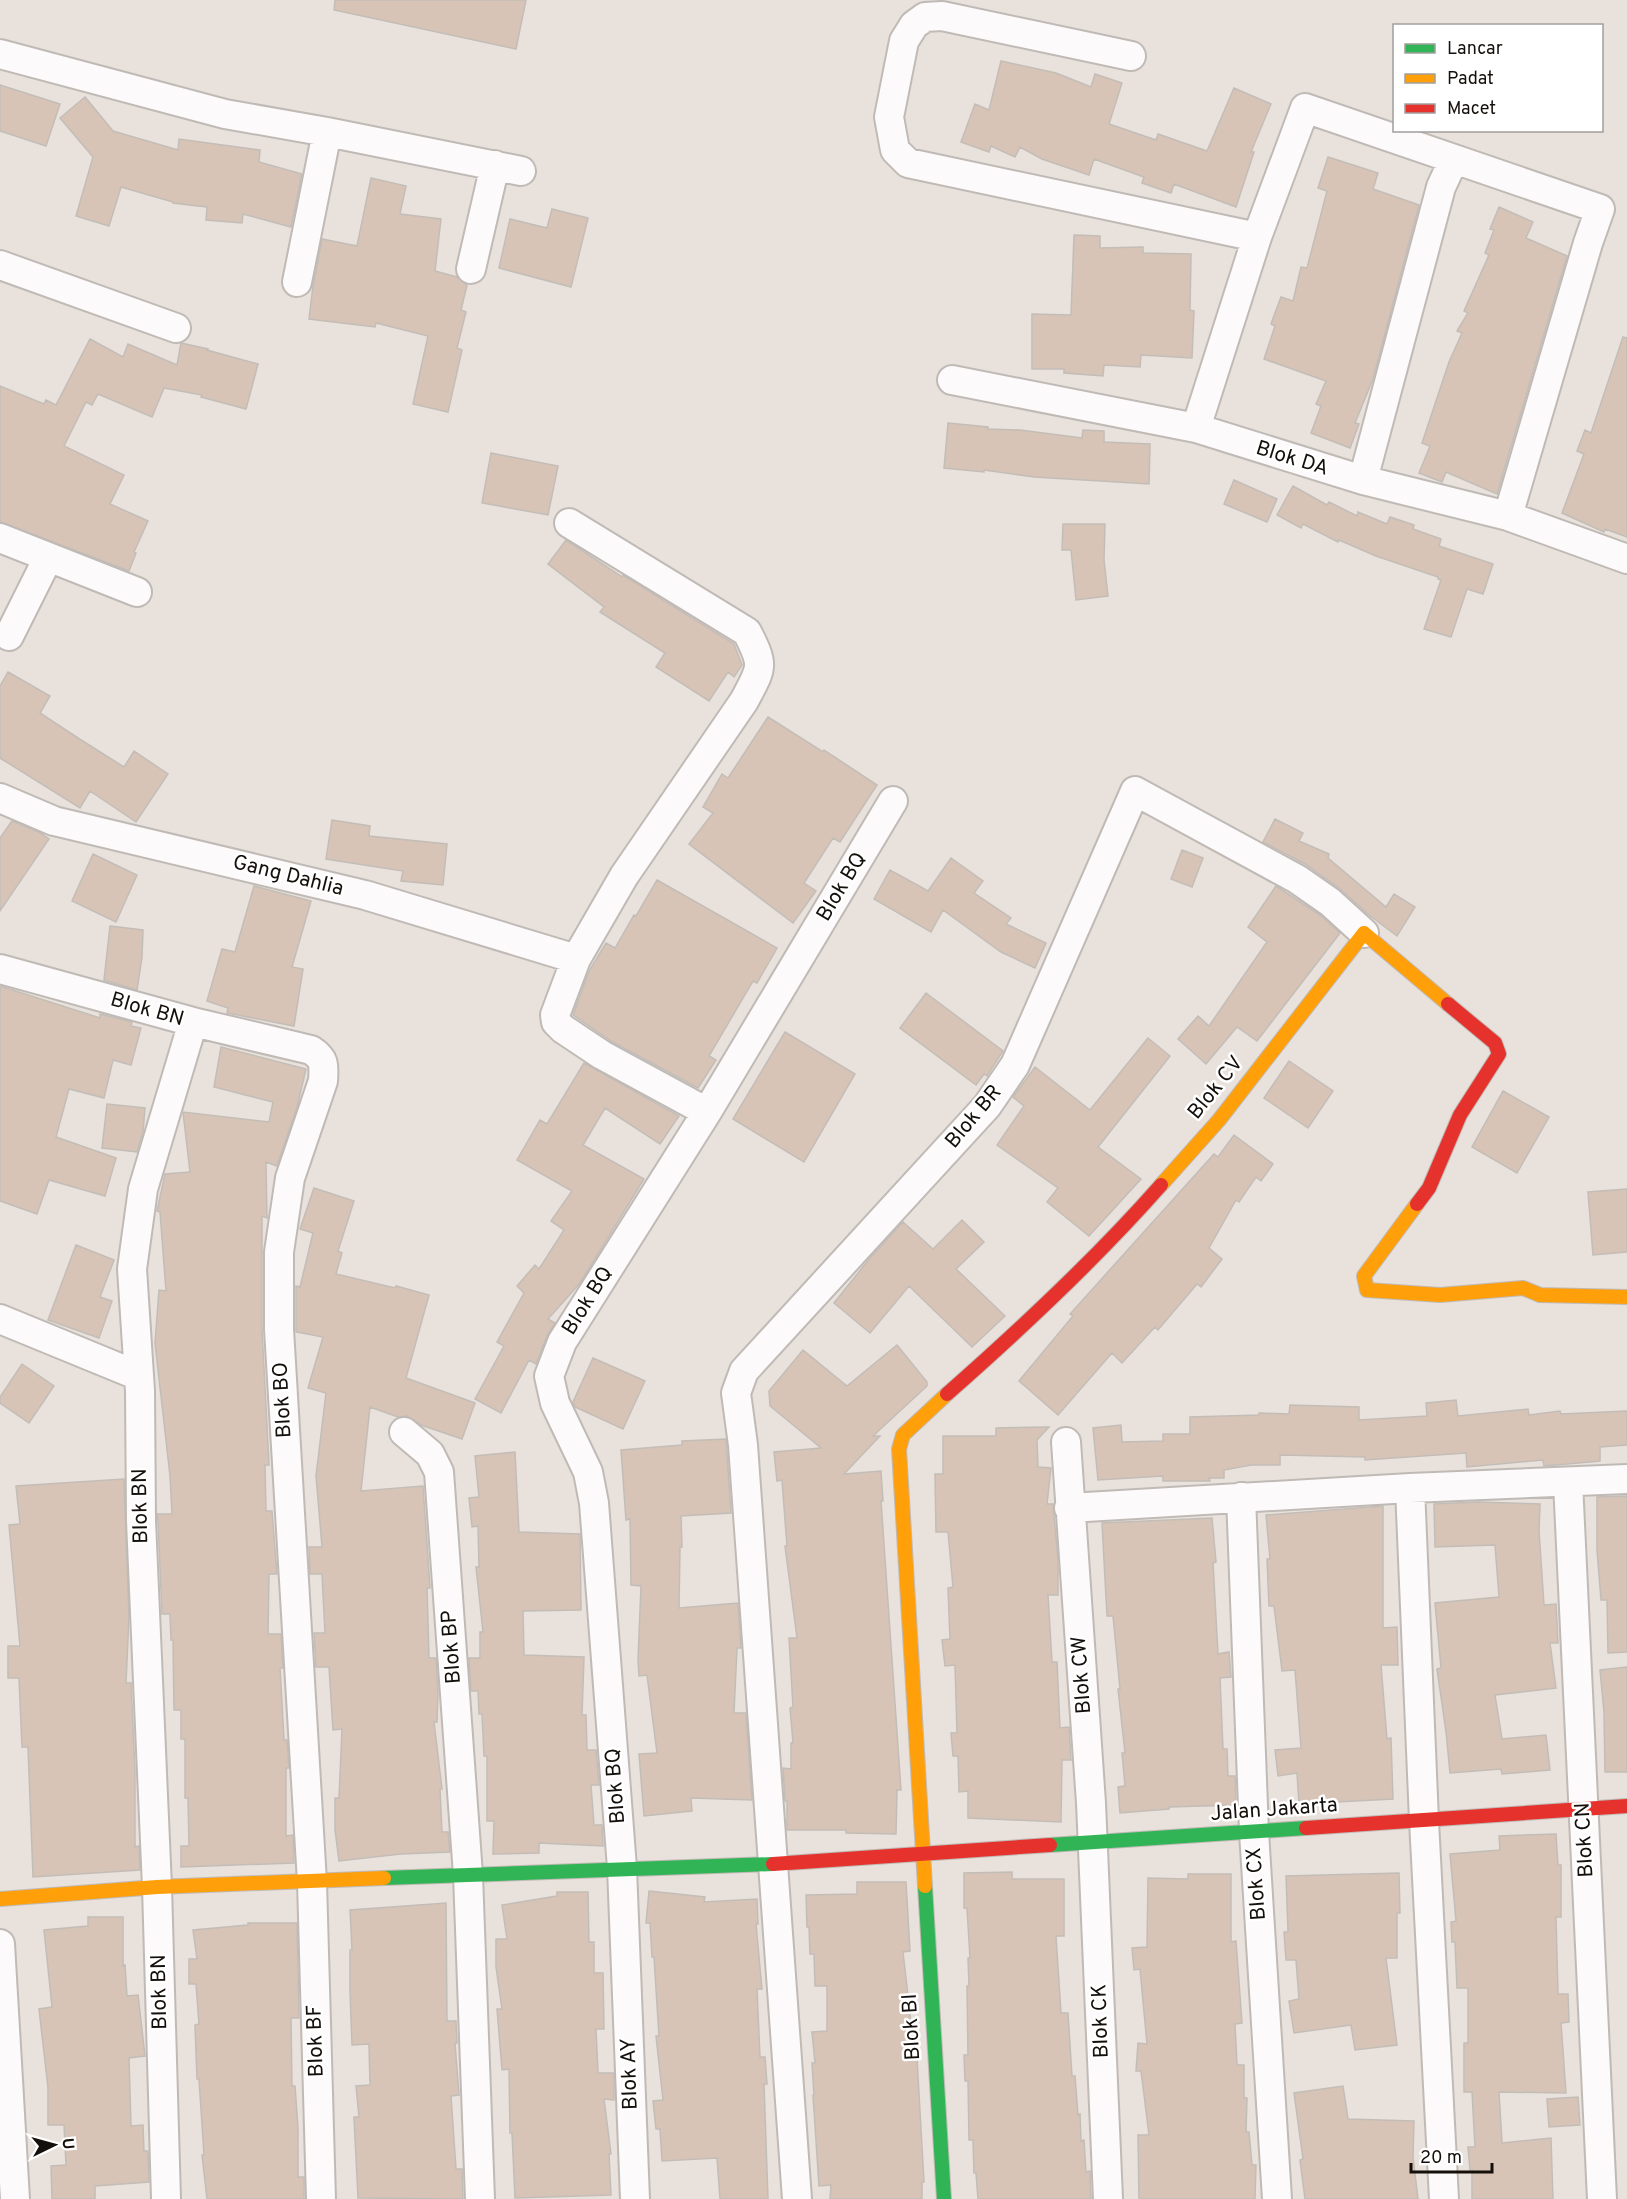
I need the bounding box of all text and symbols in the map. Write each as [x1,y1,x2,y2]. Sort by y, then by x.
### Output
legend [1393,24,1603,132]
text: Lancar [1447,38,1503,61]
text: Padat [1447,68,1494,91]
text: Macet [1447,98,1496,121]
street label: Blok DA [1252,435,1332,483]
street label: Blok BQ [811,847,873,927]
street label: Gang Dahlia [230,849,346,903]
street label: Blok BN [107,987,187,1033]
street label: Blok CV [1182,1051,1250,1125]
street label: Blok BR [940,1080,1008,1154]
street label: Blok BQ [556,1262,620,1340]
street label: Blok BO [268,1361,298,1439]
street label: Blok BN [127,1468,155,1544]
street label: Blok BP [436,1609,468,1685]
street label: Blok CW [1066,1635,1098,1715]
street label: Blok BQ [600,1747,632,1825]
street label: Jalan Jakarta [1209,1792,1339,1828]
street label: Blok CN [1570,1802,1600,1878]
street label: Blok CX [1241,1847,1273,1921]
street label: Blok BN [146,1954,174,2030]
street label: Blok CK [1086,1983,1116,2059]
street label: Blok BI [897,1993,927,2061]
street label: Blok BF [301,2004,331,2078]
street label: Blok AY [615,2038,645,2110]
north arrow [24,2115,84,2175]
scale bar [1411,2136,1492,2174]
text: U [56,2137,77,2150]
text: 20 m [1420,2147,1462,2170]

